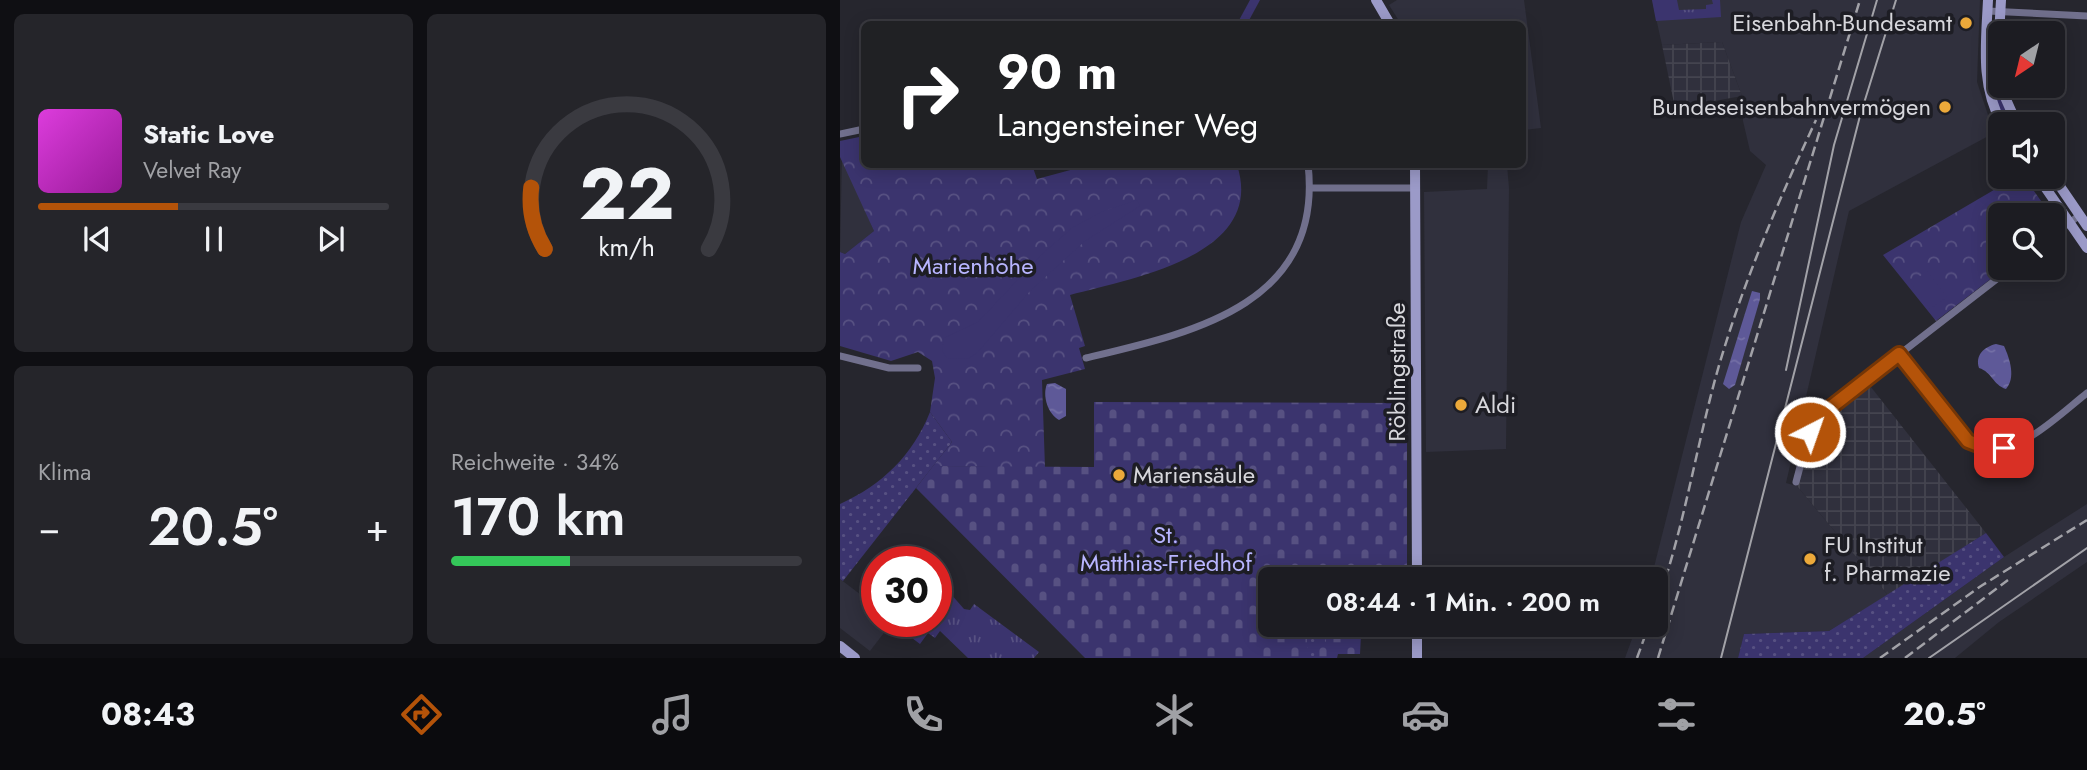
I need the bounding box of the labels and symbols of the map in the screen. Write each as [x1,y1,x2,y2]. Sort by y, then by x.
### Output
place label: Eisenbahn-Bundesamt [1732,5,1952,40]
marker: Eisenbahn-Bundesamt [1958,15,1974,31]
north arrow [1988,21,2065,98]
place label: Bundeseisenbahnvermögen [1652,89,1931,124]
marker: Bundeseisenbahnvermögen [1937,99,1953,115]
park label: Marienhöhe [912,248,1034,283]
street label: Röblingstraße [1379,302,1414,442]
place label: Aldi [1475,387,1516,422]
position arrow [1773,395,1847,469]
marker: Aldi [1453,397,1469,413]
pin [1974,418,2034,478]
place label: Mariensäule [1133,457,1255,492]
marker: Mariensäule [1111,467,1127,483]
park label: St. Matthias-Friedhof [1080,517,1253,580]
place label: FU Institut f. Pharmazie [1824,527,1951,590]
speed limit sign: 30 [861,546,952,637]
marker: FU Institut f. Pharmazie [1802,551,1818,567]

